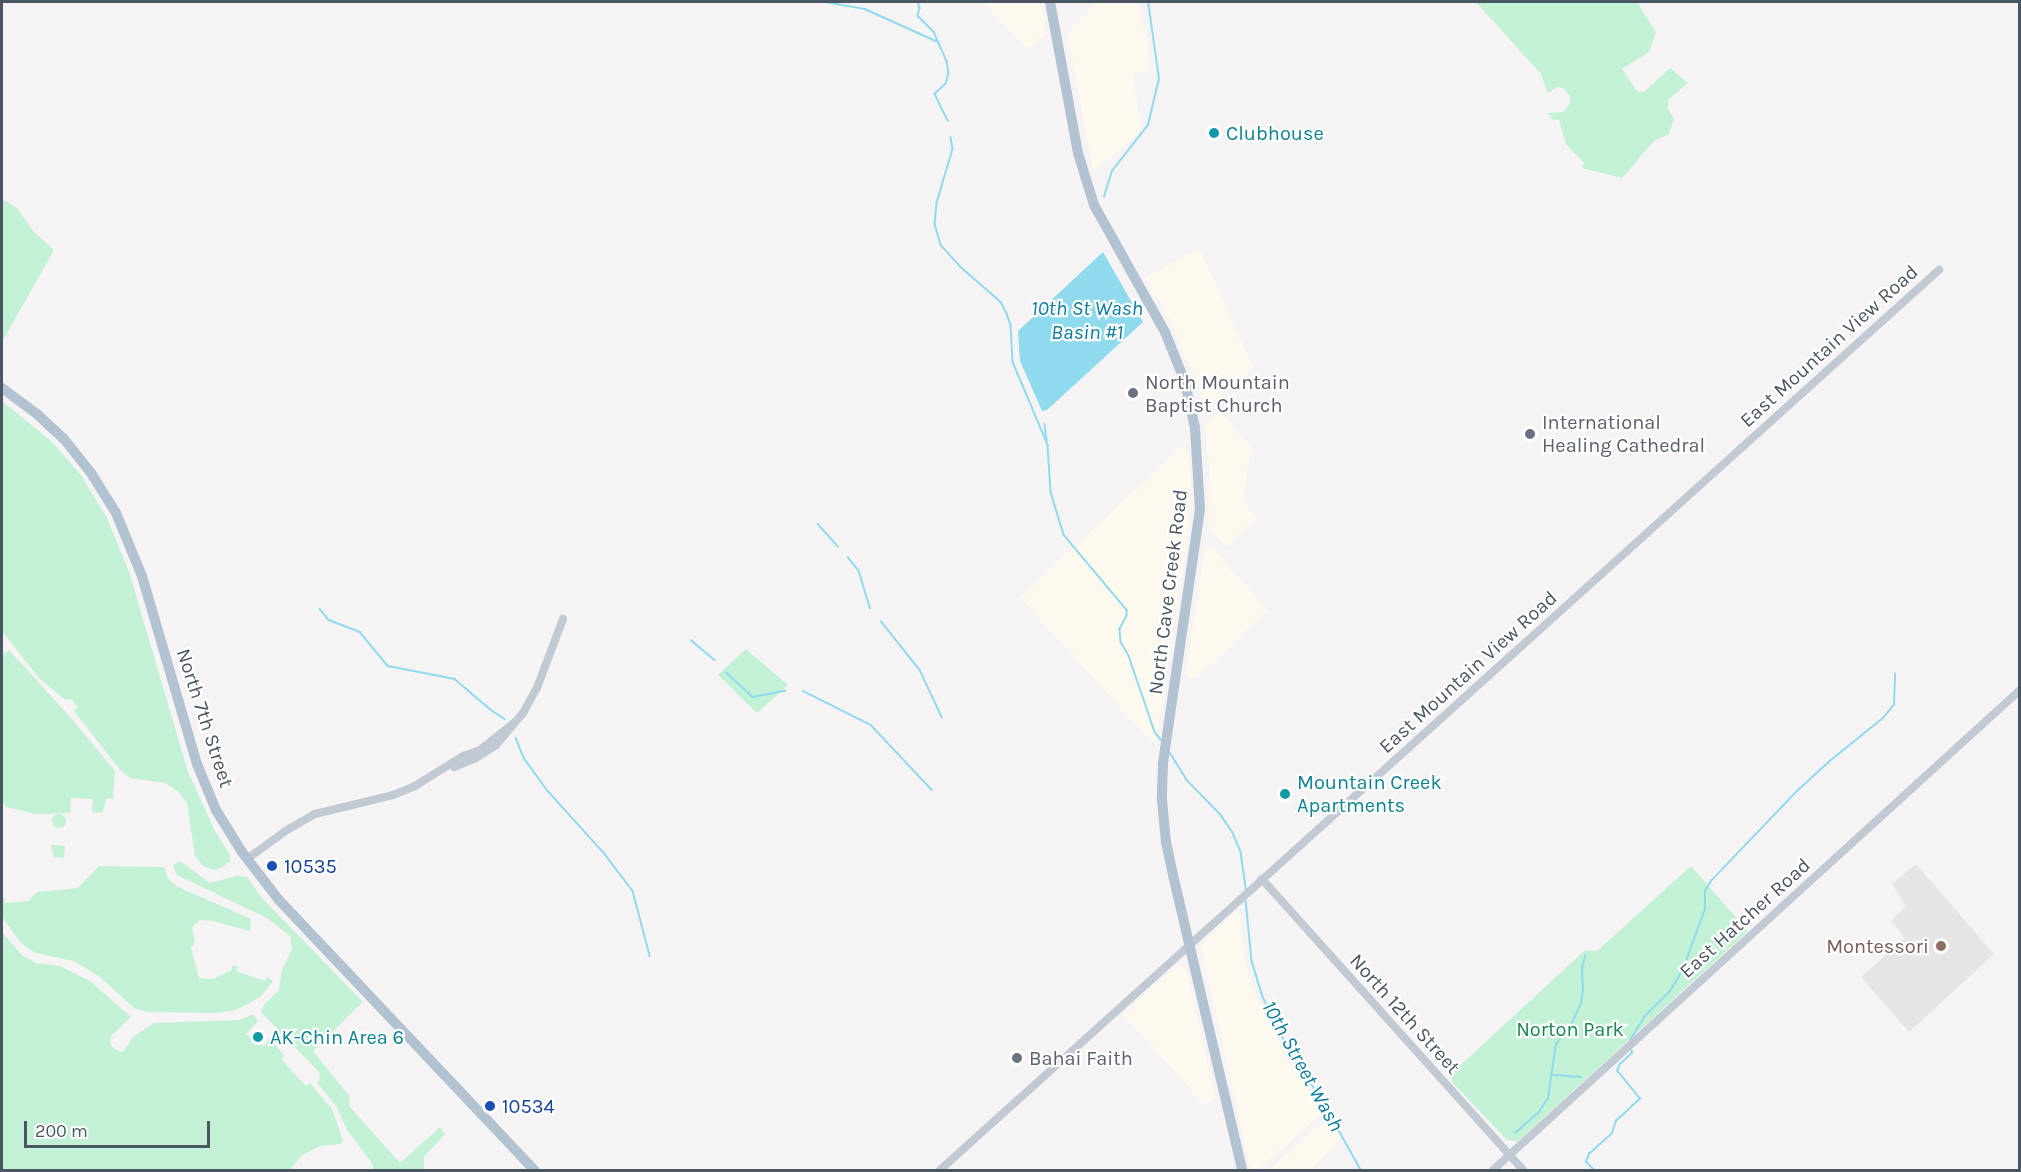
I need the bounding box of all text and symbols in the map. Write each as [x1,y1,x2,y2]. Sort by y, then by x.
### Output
place label: Clubhouse [1226,121,1324,145]
marker: Clubhouse [1207,126,1221,140]
street label: East Mountain View Road [1735,260,1923,432]
water label: 10th St Wash Basin #1 [1031,295,1143,345]
place label: North Mountain Baptist Church [1145,370,1290,417]
marker: North Mountain Baptist Church [1126,386,1140,400]
place label: International Healing Cathedral [1542,410,1705,457]
marker: International Healing Cathedral [1523,427,1537,441]
street label: North Cave Creek Road [1143,488,1193,696]
street label: East Mountain View Road [1374,586,1562,758]
street label: North 7th Street [171,645,239,791]
place label: Mountain Creek Apartments [1297,771,1442,818]
marker: Mountain Creek Apartments [1278,787,1292,801]
street label: East Hatcher Road [1675,853,1815,983]
place label: 10535 [284,854,337,878]
marker: 10535 [265,859,279,873]
place label: Montessori [1826,934,1929,958]
marker: Montessori [1934,939,1948,953]
street label: North 12th Street [1345,949,1465,1079]
water label: 10th Street Wash [1257,996,1349,1136]
park label: Norton Park [1516,1017,1624,1041]
place label: AK-Chin Area 6 [270,1025,404,1049]
marker: AK-Chin Area 6 [251,1030,265,1044]
place label: Bahai Faith [1029,1046,1133,1070]
marker: Bahai Faith [1010,1051,1024,1065]
place label: 10534 [502,1094,555,1118]
marker: 10534 [483,1099,497,1113]
scale bar [27,1109,213,1147]
text: 200 m [35,1120,88,1142]

